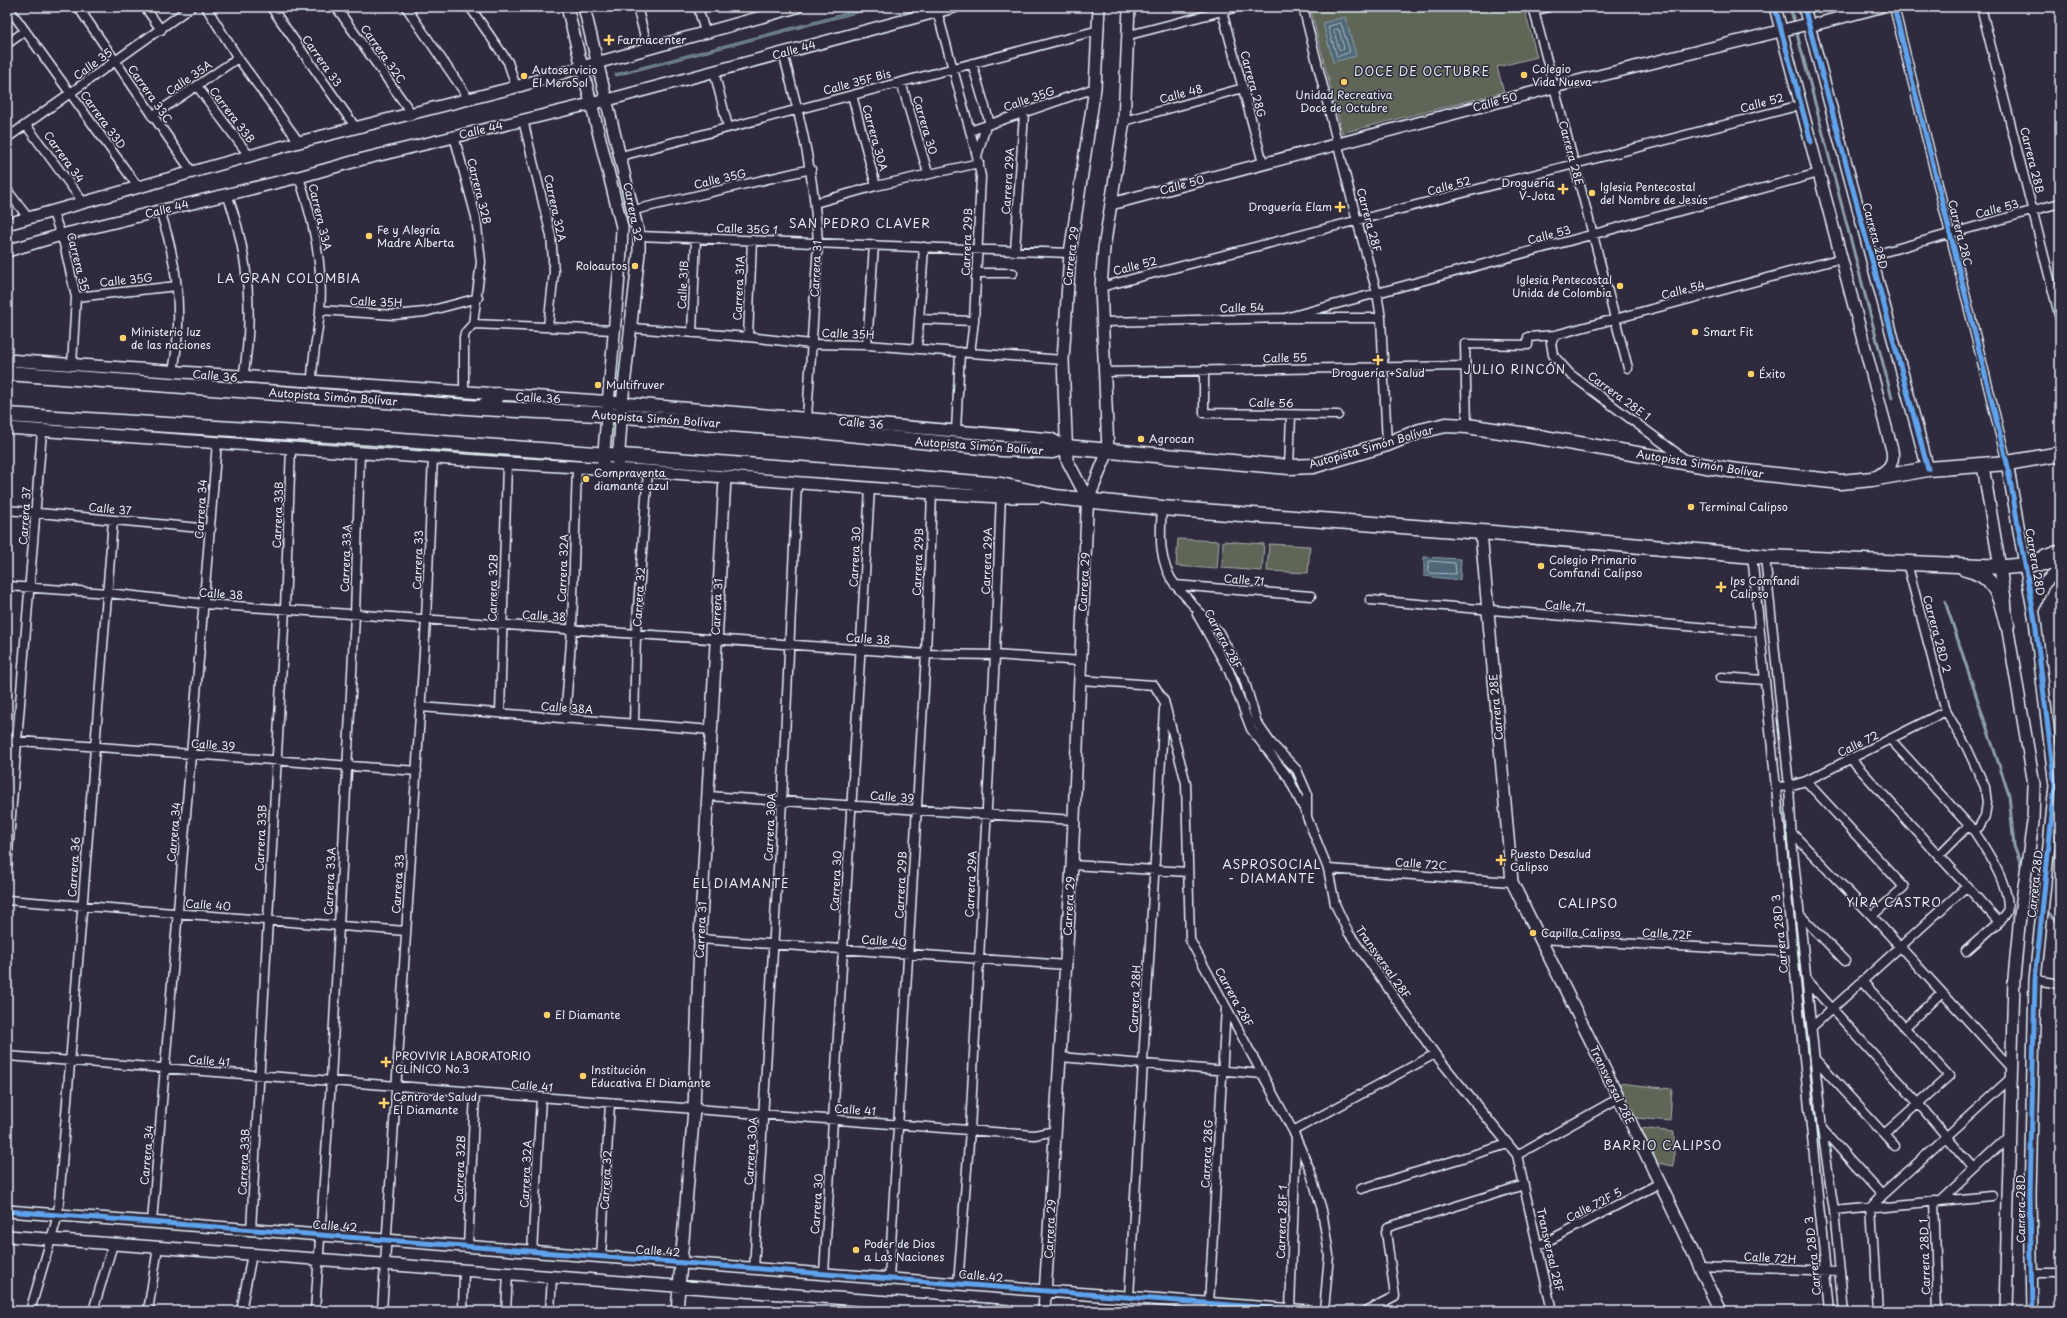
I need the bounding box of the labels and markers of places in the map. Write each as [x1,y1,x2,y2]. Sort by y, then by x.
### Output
place label: Farmacenter [617,31,687,48]
marker: Farmacenter [604,35,614,45]
place label: Colegio Vida Nueva [1532,60,1592,90]
place label: Autoservicio El MeroSol [532,61,597,91]
marker: Colegio Vida Nueva [1519,70,1529,80]
marker: Autoservicio El MeroSol [519,71,529,81]
marker: Unidad Recreativa Doce de Octubre [1339,77,1349,87]
place label: Unidad Recreativa Doce de Octubre [1295,86,1393,116]
place label: Droguería V-Jota [1501,174,1555,204]
place label: Iglesia Pentecostal del Nombre de Jesús [1600,178,1708,208]
marker: Droguería V-Jota [1558,184,1568,194]
marker: Iglesia Pentecostal del Nombre de Jesús [1587,188,1597,198]
place label: Droguería Elam [1248,198,1332,215]
marker: Droguería Elam [1335,202,1345,212]
place label: Fe y Alegría Madre Alberta [377,221,454,251]
marker: Fe y Alegría Madre Alberta [364,231,374,241]
place label: Roloautos [576,257,627,274]
marker: Roloautos [630,261,640,271]
place label: Iglesia Pentecostal Unida de Colombia [1512,271,1612,301]
marker: Iglesia Pentecostal Unida de Colombia [1615,281,1625,291]
place label: Ministerio luz de las naciones [131,323,211,353]
place label: Smart Fit [1703,323,1754,340]
marker: Smart Fit [1690,327,1700,337]
marker: Ministerio luz de las naciones [118,333,128,343]
marker: Droguería +Salud [1373,355,1383,365]
place label: Droguería +Salud [1331,364,1425,381]
place label: Éxito [1759,365,1785,382]
marker: Éxito [1746,369,1756,379]
place label: Multifruver [606,376,664,393]
marker: Multifruver [593,380,603,390]
place label: Agrocan [1149,430,1194,447]
marker: Agrocan [1136,434,1146,444]
place label: Compraventa diamante azul [594,464,669,494]
marker: Compraventa diamante azul [581,474,591,484]
place label: Terminal Calipso [1699,498,1788,515]
marker: Terminal Calipso [1686,502,1696,512]
place label: Colegio Primario Comfandi Calipso [1549,551,1642,581]
marker: Colegio Primario Comfandi Calipso [1536,561,1546,571]
place label: Ips Comfandi Calipso [1730,572,1800,602]
marker: Ips Comfandi Calipso [1715,581,1727,593]
place label: Puesto Desalud Calipso [1510,845,1591,875]
marker: Puesto Desalud Calipso [1495,854,1507,866]
place label: Capilla Calipso [1541,924,1621,941]
marker: Capilla Calipso [1528,928,1538,938]
place label: El Diamante [555,1006,620,1023]
marker: El Diamante [542,1010,552,1020]
place label: PROVIVIR LABORATORIO CLÍNICO No.3 [395,1047,531,1077]
marker: PROVIVIR LABORATORIO CLÍNICO No.3 [380,1056,392,1068]
place label: Institución Educativa El Diamante [591,1061,711,1091]
marker: Institución Educativa El Diamante [578,1071,588,1081]
place label: Centro de Salud El Diamante [393,1088,477,1118]
marker: Centro de Salud El Diamante [378,1097,390,1109]
place label: Poder de Dios a Las Naciones [864,1235,944,1265]
marker: Poder de Dios a Las Naciones [851,1245,861,1255]

